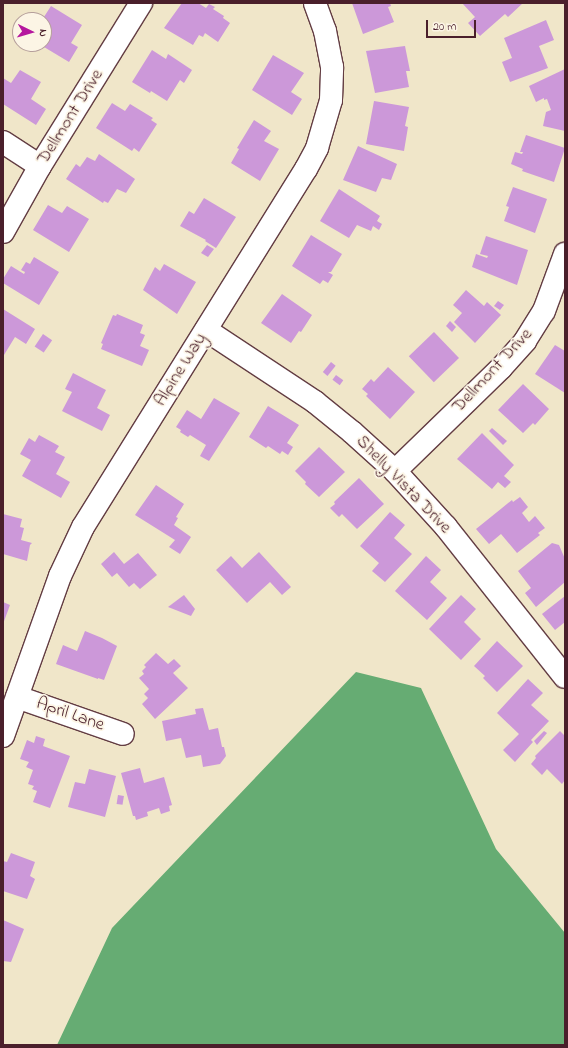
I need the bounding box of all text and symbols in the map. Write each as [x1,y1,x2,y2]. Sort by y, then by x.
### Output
north arrow [12,12,52,52]
scale bar [428,12,478,38]
text: 20 m [433,18,456,36]
text: N [35,29,51,37]
street label: Dellmont Drive [33,66,109,168]
street label: Dellmont Drive [448,324,538,418]
street label: Alpine Way [150,329,212,411]
street label: Shelly Vista Drive [351,431,455,539]
street label: April Lane [33,693,107,737]

